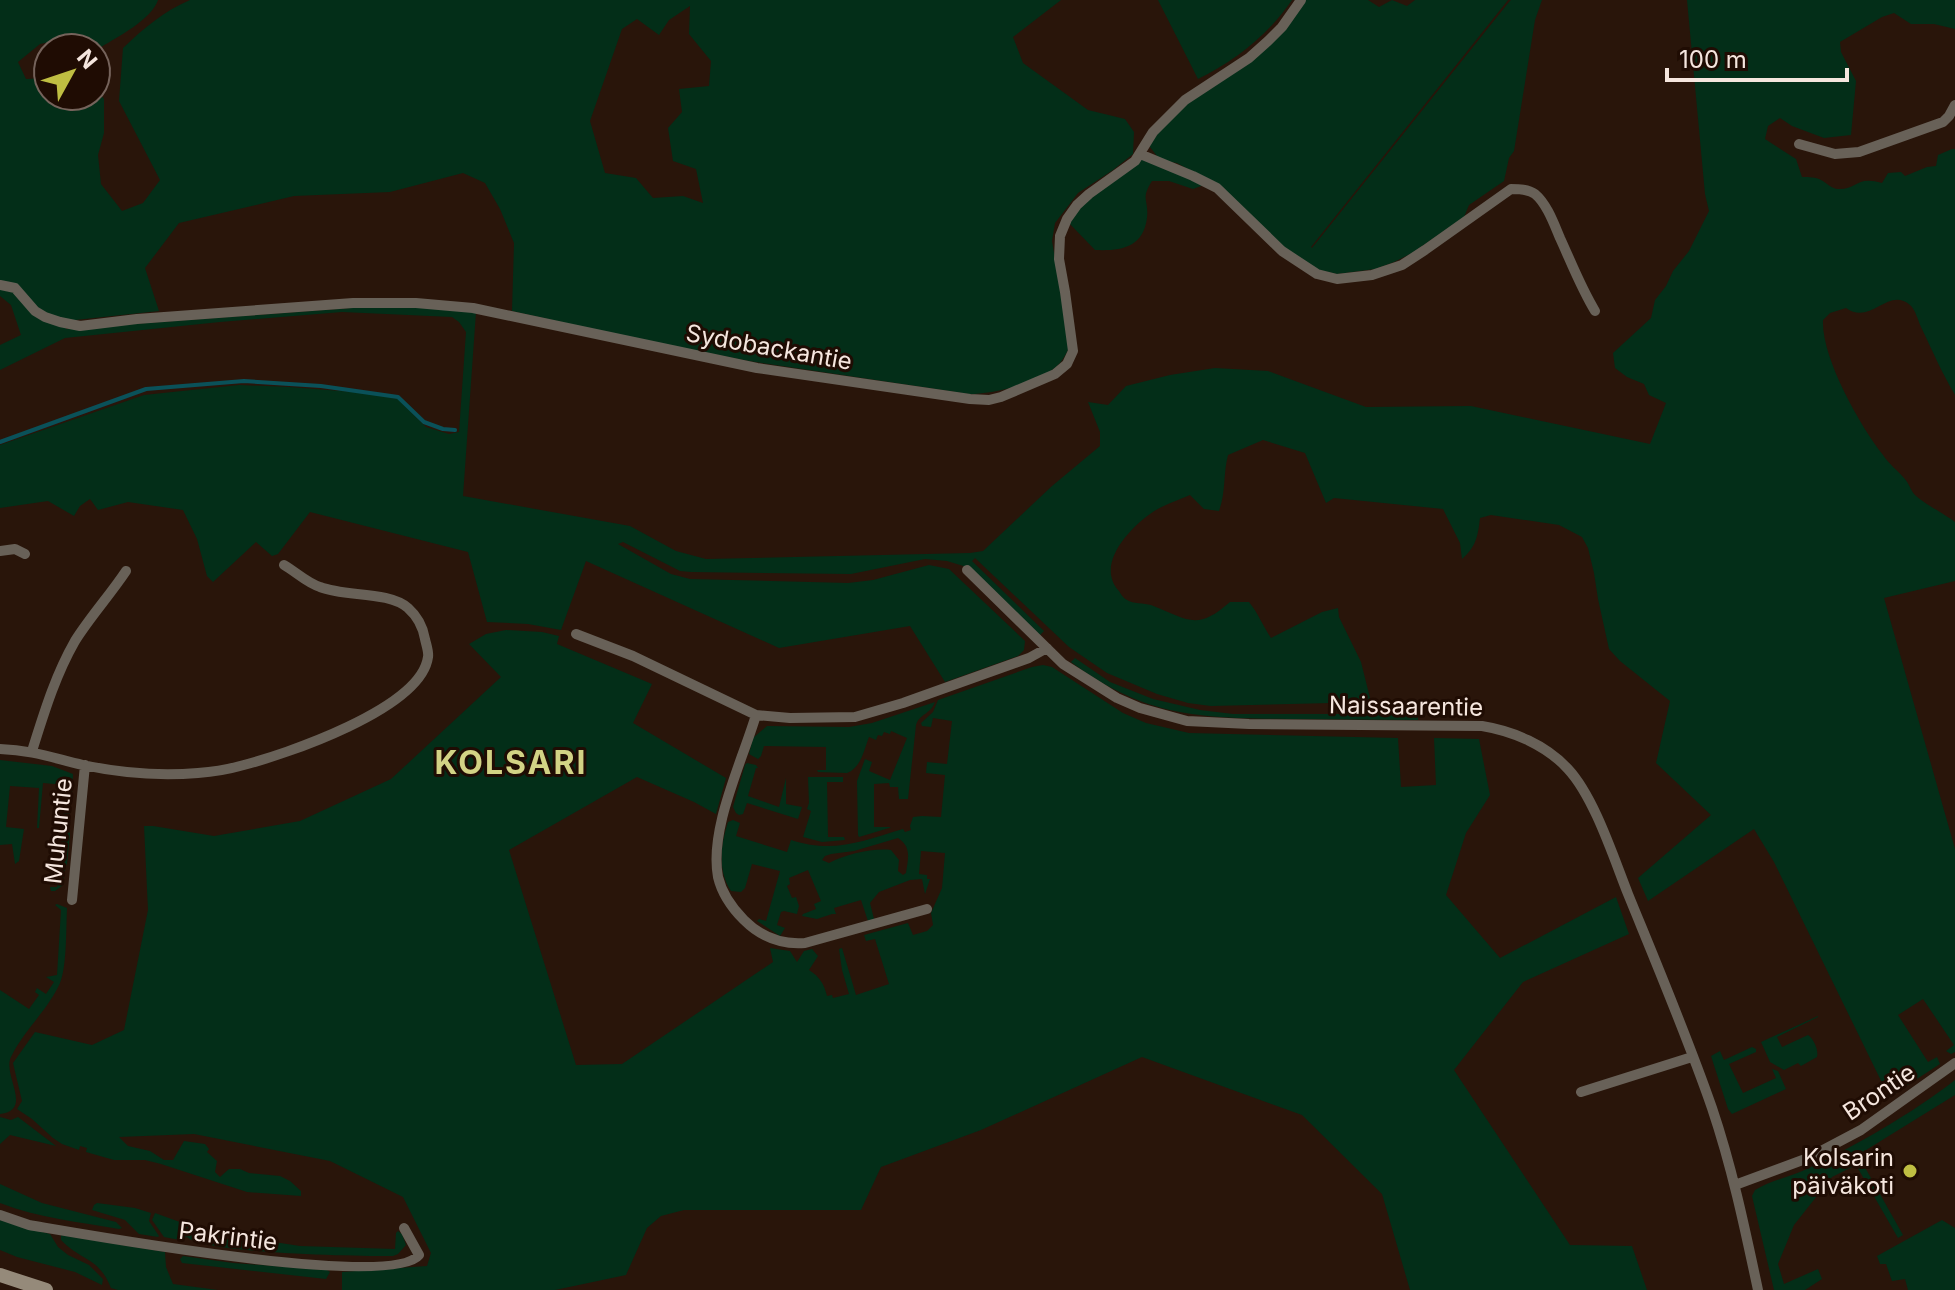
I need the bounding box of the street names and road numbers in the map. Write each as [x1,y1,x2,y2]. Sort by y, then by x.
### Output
street label: Sydobackantie [684,318,854,376]
street label: Naissaarentie [1329,690,1483,722]
street label: Muhuntie [38,777,78,885]
street label: Brontie [1837,1057,1921,1127]
street label: Pakrintie [177,1216,279,1256]

